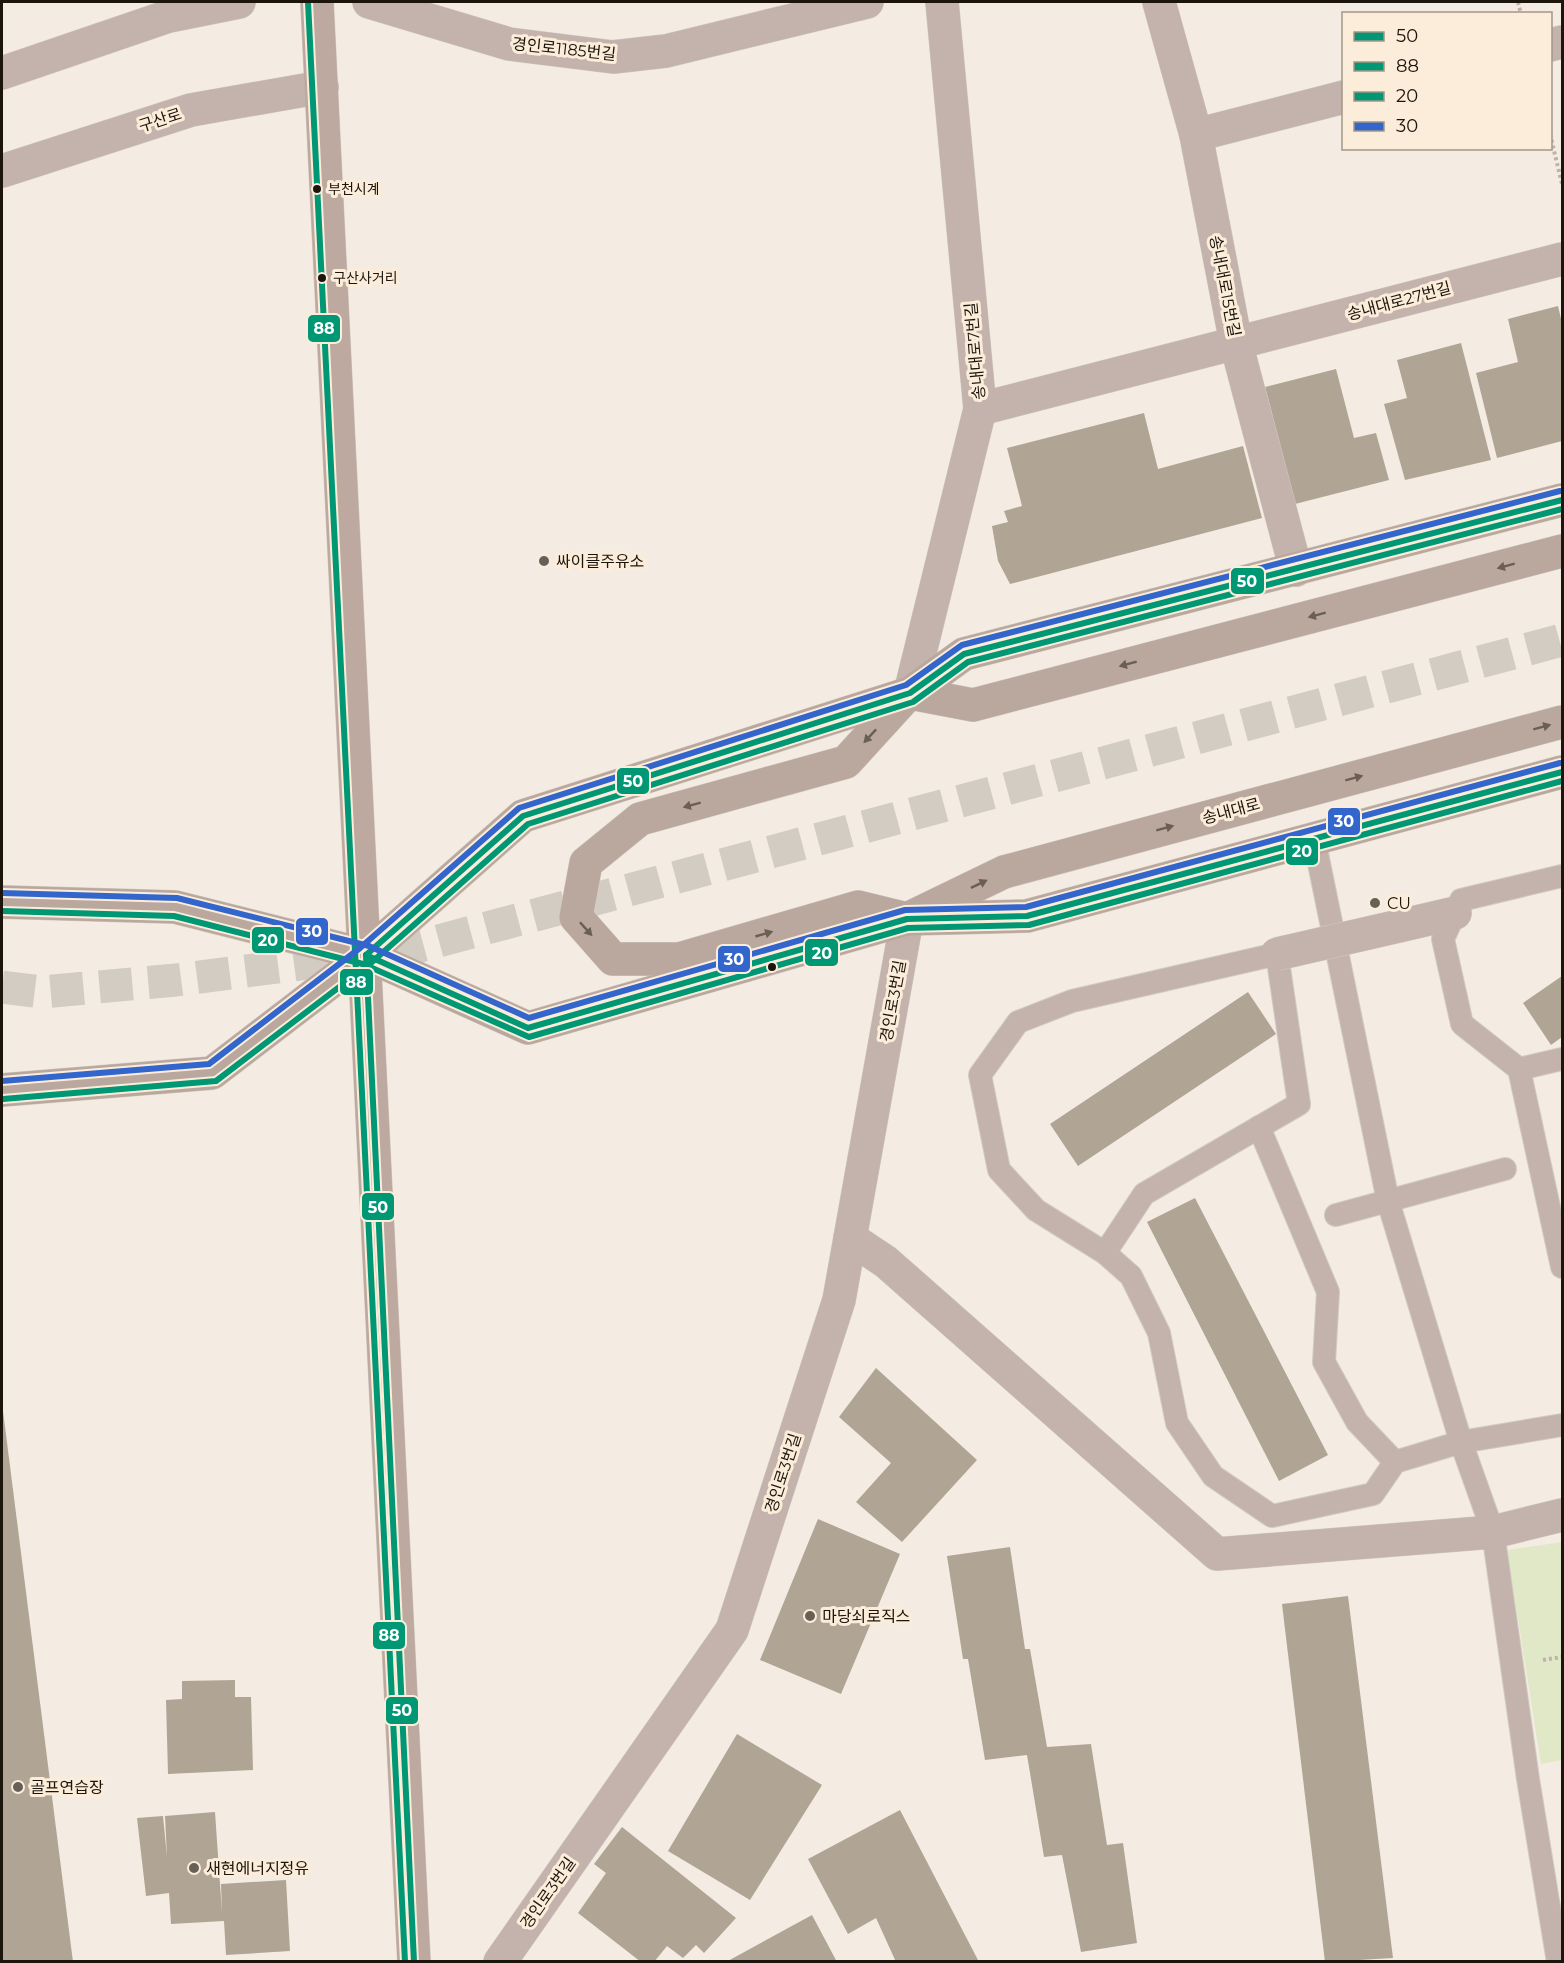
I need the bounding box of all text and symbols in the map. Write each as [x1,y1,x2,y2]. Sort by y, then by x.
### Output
legend [1342,12,1552,150]
text: 50 [1396,25,1418,47]
street label: 경인로1185번길 [511,34,617,64]
text: 88 [1396,55,1419,77]
text: 20 [1396,85,1418,107]
street label: 구산로 [136,104,184,136]
text: 30 [1396,115,1418,137]
place label: 부천시계 [328,180,380,198]
marker: 부천시계 [311,183,323,195]
street label: 송내대로15번길 [1206,234,1244,338]
place label: 구산사거리 [333,269,397,287]
marker: 구산사거리 [316,272,328,284]
street label: 송내대로27번길 [1345,278,1453,324]
street label: 송내대로7번길 [961,301,989,401]
line badge: 88 [307,314,341,343]
text: 88 [313,319,335,338]
place label: 싸이클주유소 [556,552,644,571]
marker: 싸이클주유소 [537,554,551,568]
one-way arrow [1497,562,1515,571]
line badge: 50 [1230,567,1265,595]
text: 50 [1237,572,1257,591]
one-way arrow [1308,611,1326,620]
one-way arrow [1119,660,1138,670]
one-way arrow [1533,722,1551,732]
one-way arrow [863,729,877,744]
line badge: 50 [616,767,650,795]
text: 50 [623,772,643,791]
one-way arrow [1345,773,1363,782]
street label: 송내대로 [1200,794,1262,828]
one-way arrow [683,800,701,810]
line badge: 30 [1327,807,1361,836]
text: 30 [1333,812,1354,831]
one-way arrow [1156,823,1174,833]
line badge: 20 [1285,837,1319,866]
text: 20 [1292,842,1312,861]
one-way arrow [970,879,987,889]
place label: CU [1387,894,1411,913]
marker: CU [1368,896,1382,910]
line badge: 30 [295,917,329,946]
one-way arrow [579,921,592,936]
text: 30 [301,922,322,941]
line badge: 20 [251,926,285,954]
one-way arrow [756,929,774,938]
text: 20 [258,931,278,950]
line badge: 20 [804,938,839,967]
text: 20 [812,944,832,963]
line badge: 30 [717,945,751,973]
text: 30 [723,950,744,969]
street label: 경인로3번길 [876,959,910,1043]
unlabelled marker [766,961,778,973]
line badge: 88 [339,968,374,996]
text: 88 [345,973,367,992]
line badge: 50 [361,1192,395,1221]
text: 50 [368,1198,388,1217]
street label: 경인로3번길 [761,1431,805,1515]
place label: 마당쇠로직스 [822,1607,910,1626]
marker: 마당쇠로직스 [803,1609,817,1623]
line badge: 88 [372,1621,406,1650]
text: 88 [378,1626,400,1645]
line badge: 50 [385,1696,419,1725]
text: 50 [392,1701,412,1720]
place label: 골프연습장 [30,1778,104,1797]
marker: 골프연습장 [11,1780,25,1794]
street label: 경인로3번길 [517,1854,579,1932]
place label: 새현에너지정유 [206,1859,309,1878]
marker: 새현에너지정유 [187,1861,201,1875]

